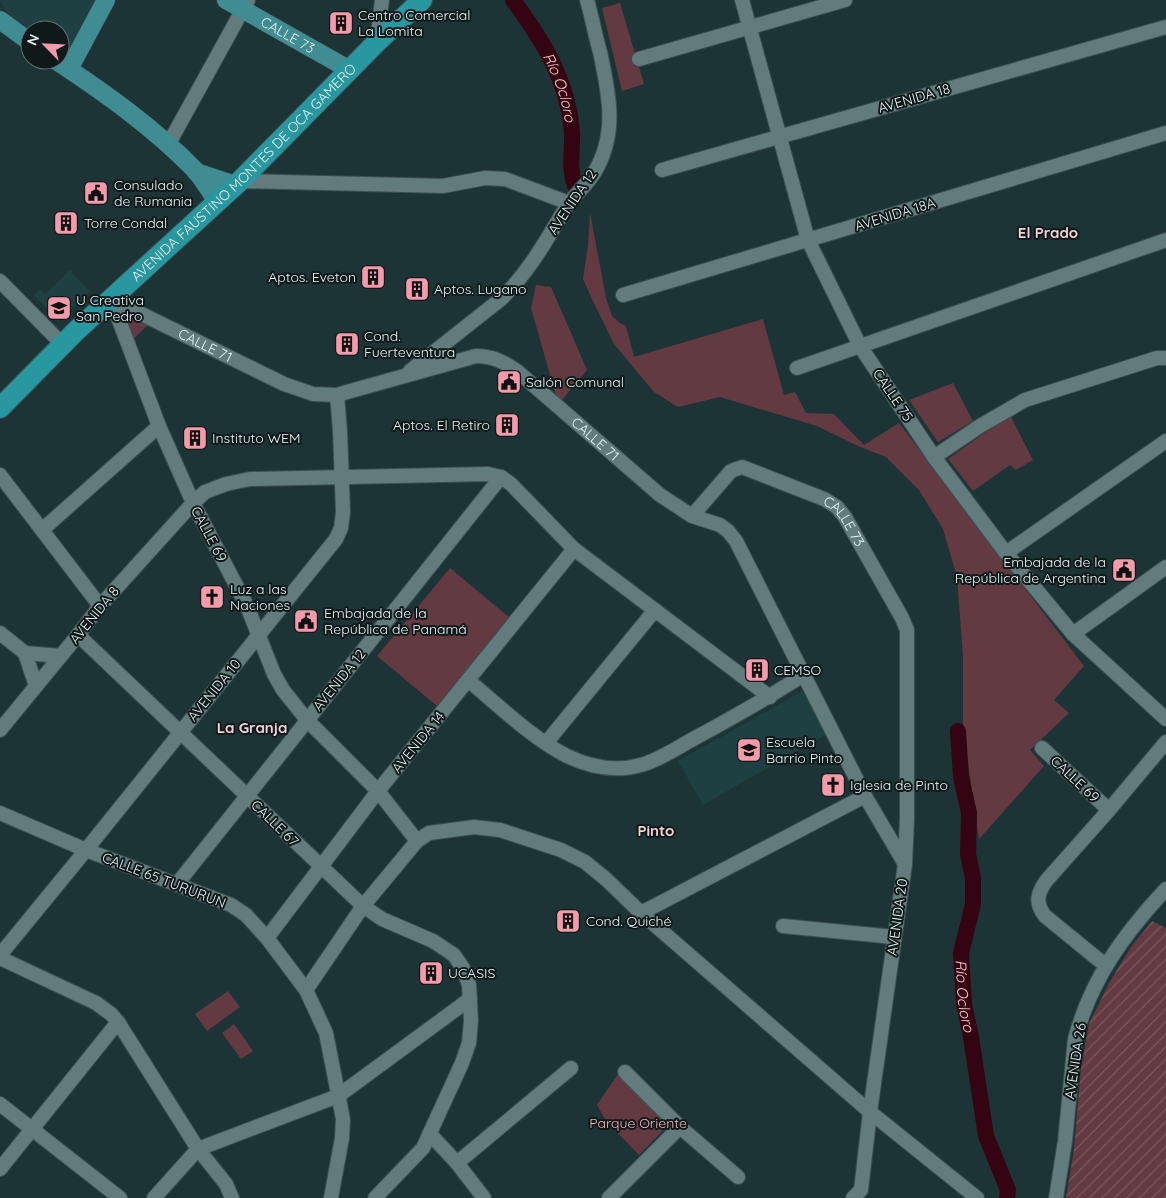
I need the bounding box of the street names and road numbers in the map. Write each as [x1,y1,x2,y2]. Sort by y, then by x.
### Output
street label: CALLE 73 [258,12,318,57]
street label: AVENIDA FAUSTINO MONTES DE OCA GAMERO [127,59,360,285]
street label: AVENIDA 18 [876,79,952,117]
street label: AVENIDA 12 [544,166,600,238]
street label: AVENIDA 18A [852,193,938,235]
street label: CALLE 71 [175,324,235,366]
street label: CALLE 75 [869,365,917,425]
street label: CALLE 71 [568,413,623,465]
street label: CALLE 73 [820,492,869,550]
street label: CALLE 69 [187,503,231,565]
street label: AVENIDA 8 [65,582,123,648]
street label: AVENIDA 12 [309,645,370,715]
street label: AVENIDA 10 [183,655,245,725]
street label: AVENIDA 14 [388,708,448,776]
street label: CALLE 69 [1047,752,1103,806]
street label: CALLE 67 [247,796,303,850]
street label: CALLE 65 TURURUN [100,848,228,912]
street label: AVENIDA 20 [883,877,911,957]
street label: AVENIDA 26 [1060,1021,1090,1100]

